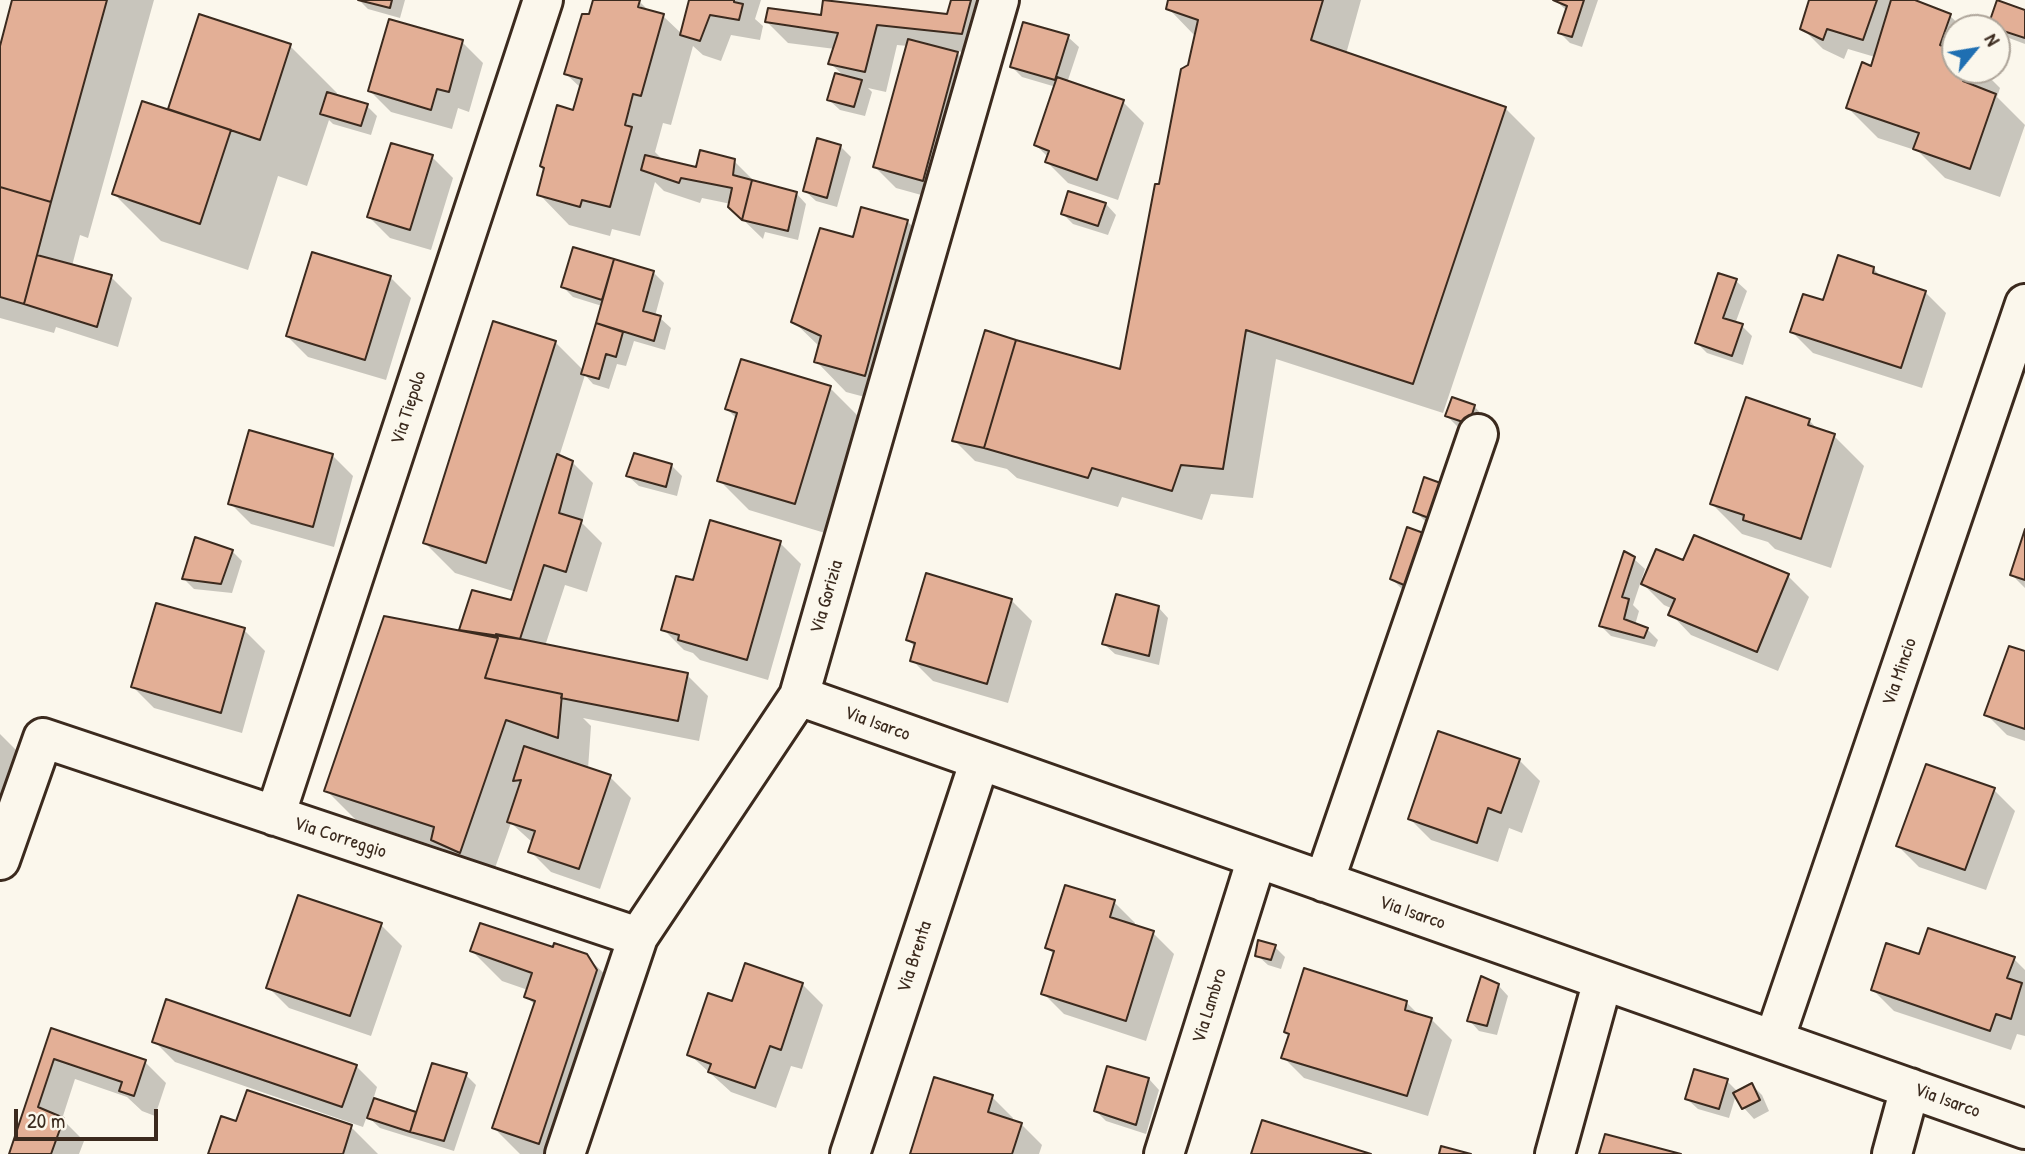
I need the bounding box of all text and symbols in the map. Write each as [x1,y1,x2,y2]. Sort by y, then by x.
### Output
north arrow [1941,14,2011,84]
text: N [1979,29,2006,50]
street label: Via Tiepolo [386,368,432,448]
street label: Via Gorizia [806,558,848,636]
street label: Via Mincio [1878,635,1922,709]
street label: Via Isarco [841,702,913,746]
street label: Via Correggio [291,812,389,864]
street label: Via Isarco [1376,891,1448,935]
street label: Via Brenta [893,918,937,996]
street label: Via Lambro [1188,966,1232,1046]
street label: Via Isarco [1911,1079,1983,1123]
scale bar [18,1094,161,1138]
text: 20 m [27,1106,65,1135]

